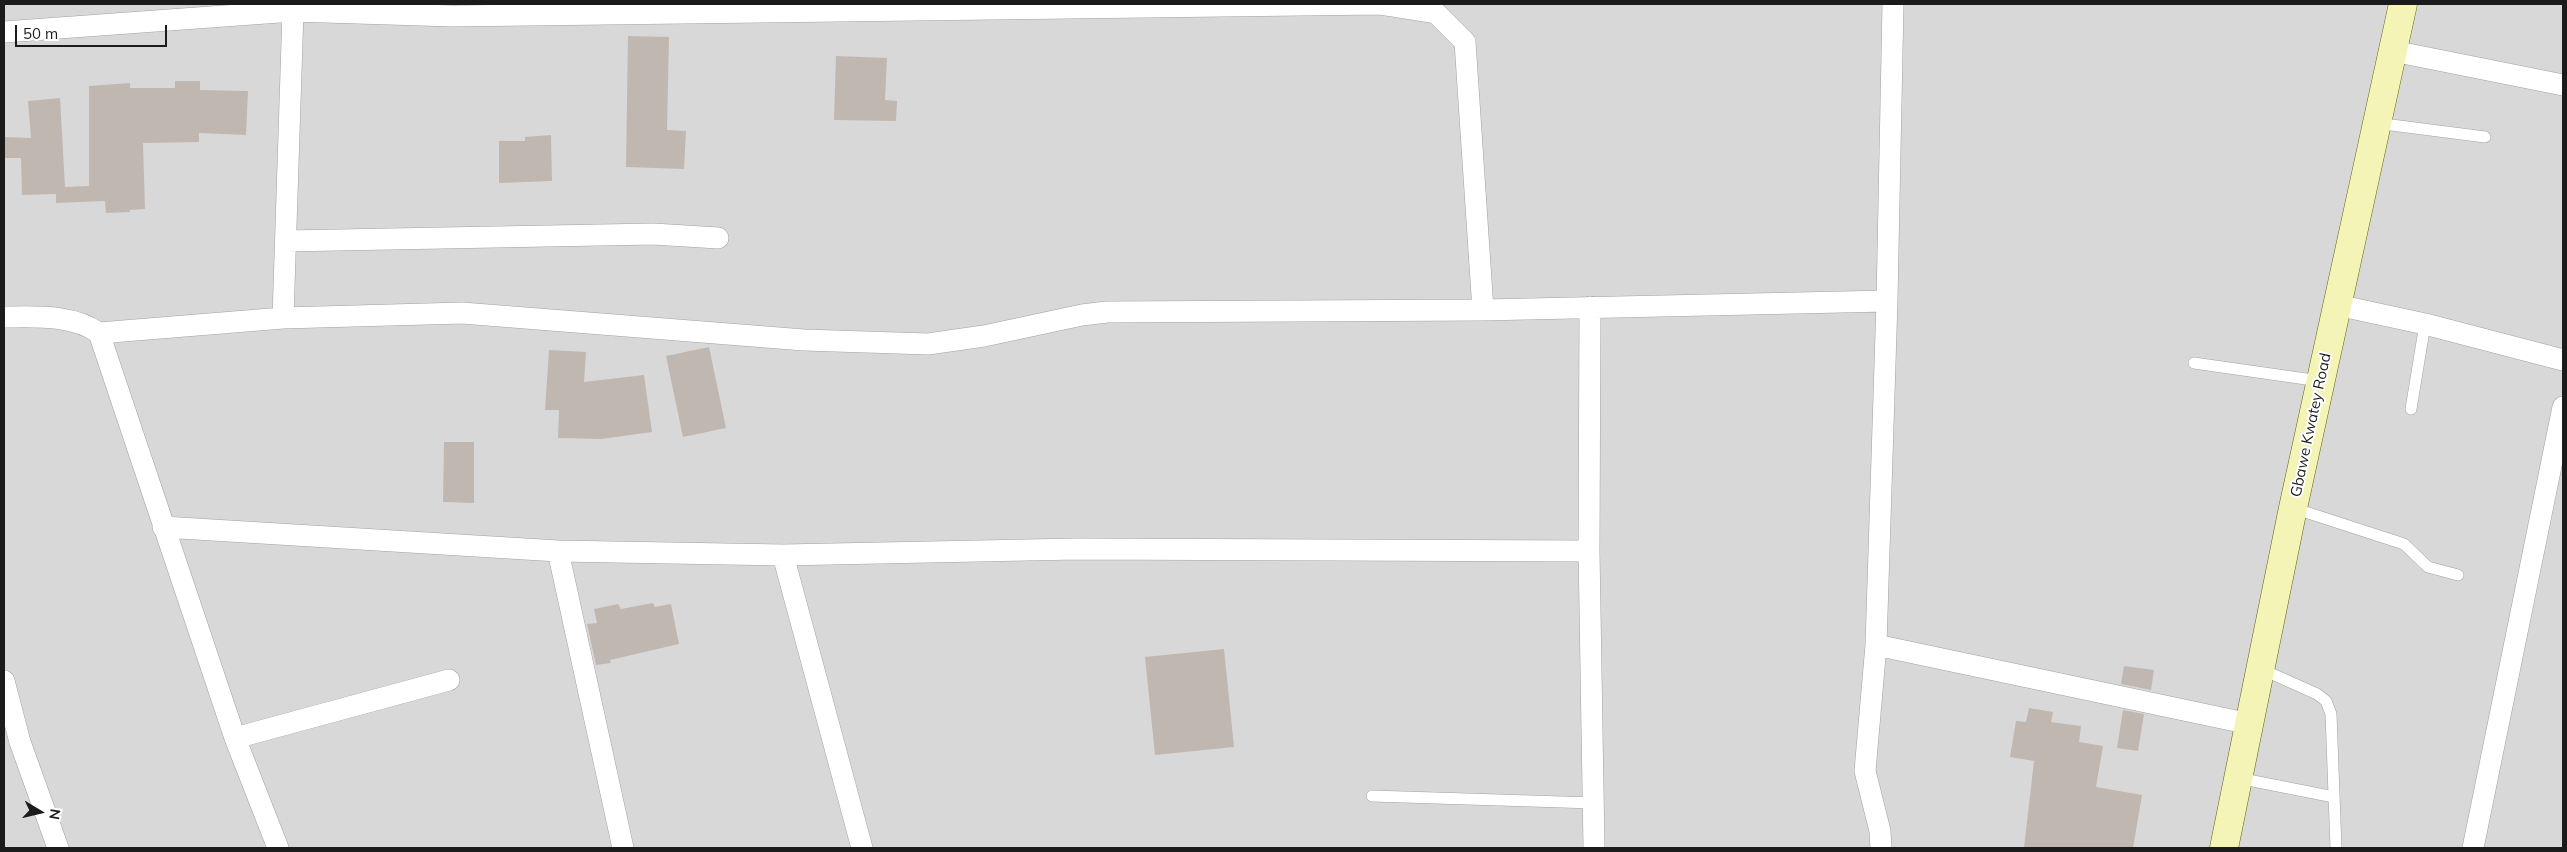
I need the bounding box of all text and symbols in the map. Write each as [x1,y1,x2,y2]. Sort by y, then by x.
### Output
scale bar [18,15,170,47]
text: 50 m [23,24,58,43]
street label: Gbawe Kwatey Road [2287,351,2335,499]
north arrow [15,787,65,837]
text: N [45,808,65,821]

